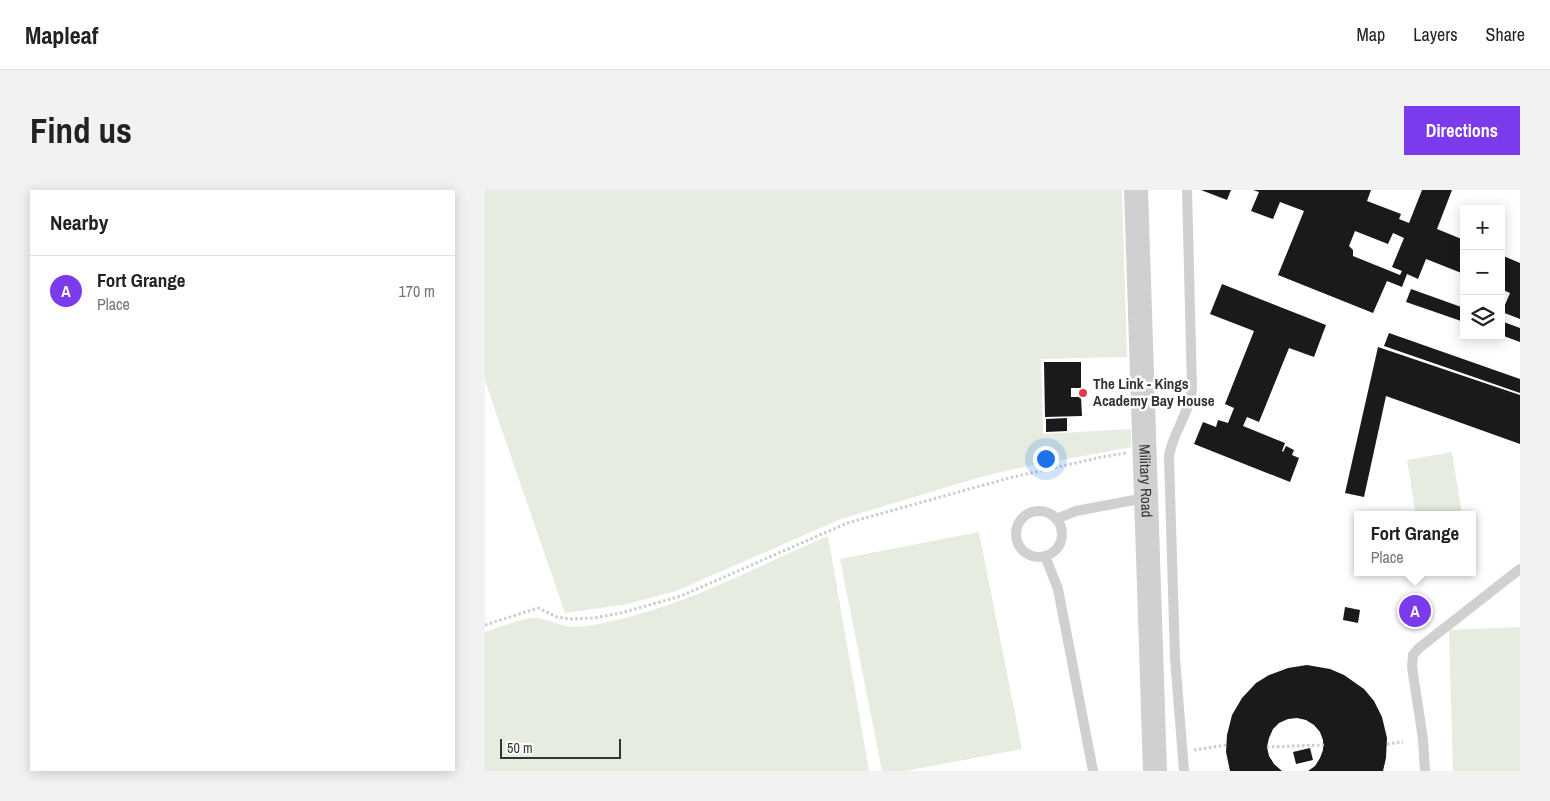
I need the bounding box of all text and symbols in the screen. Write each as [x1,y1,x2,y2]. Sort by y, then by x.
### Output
text: Mapleaf [25,19,98,51]
text: Map [1357,22,1385,47]
text: Layers [1413,22,1458,47]
text: Share [1486,22,1525,47]
button: Directions [1404,106,1520,155]
text: Find us [30,107,132,154]
map controls [1460,205,1505,340]
button: + [1460,205,1505,250]
text: Nearby [50,208,108,237]
button: − [1460,250,1505,295]
text: Fort Grange [97,267,185,293]
text: A [61,280,71,302]
text: 170 m [399,280,435,302]
text: Place [97,293,130,315]
button: layers [1460,295,1505,340]
place label: The Link - Kings Academy Bay House [1093,373,1215,411]
marker: The Link - Kings Academy Bay House [1077,387,1089,399]
street label: Military Road [1134,444,1158,518]
your location [1033,446,1059,472]
popup [1354,511,1476,576]
text: Fort Grange [1371,520,1459,546]
text: Place [1371,546,1404,568]
pin: A [1399,592,1431,630]
scale bar [500,736,621,759]
text: 50 m [507,739,533,757]

